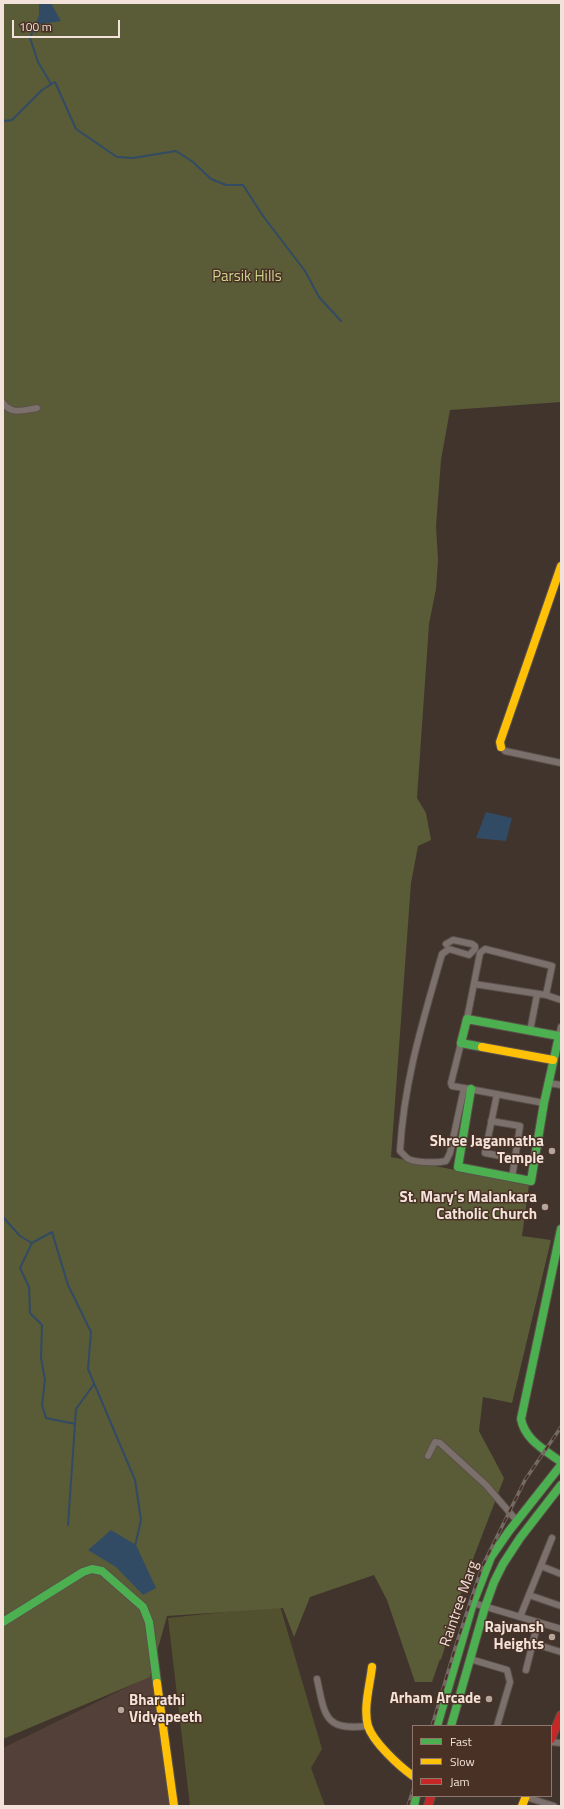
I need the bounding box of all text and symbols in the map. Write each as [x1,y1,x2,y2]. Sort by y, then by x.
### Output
scale bar [14,12,122,38]
text: 100 m [19,17,52,36]
park label: Parsik Hills [212,268,282,286]
place label: Shree Jagannatha Temple [430,1133,544,1168]
marker: Shree Jagannatha Temple [547,1146,557,1156]
place label: St. Mary's Malankara Catholic Church [400,1189,537,1224]
marker: St. Mary's Malankara Catholic Church [540,1202,550,1212]
street label: Raintree Marg [437,1559,483,1649]
place label: Rajvansh Heights [485,1619,544,1654]
marker: Rajvansh Heights [547,1632,557,1642]
place label: Arham Arcade [390,1690,481,1708]
place label: Bharathi Vidyapeeth [129,1692,202,1727]
marker: Arham Arcade [484,1694,494,1704]
marker: Bharathi Vidyapeeth [116,1705,126,1715]
legend [412,1725,552,1797]
text: Fast [450,1732,472,1751]
text: Slow [450,1752,475,1771]
text: Jam [450,1772,470,1791]

